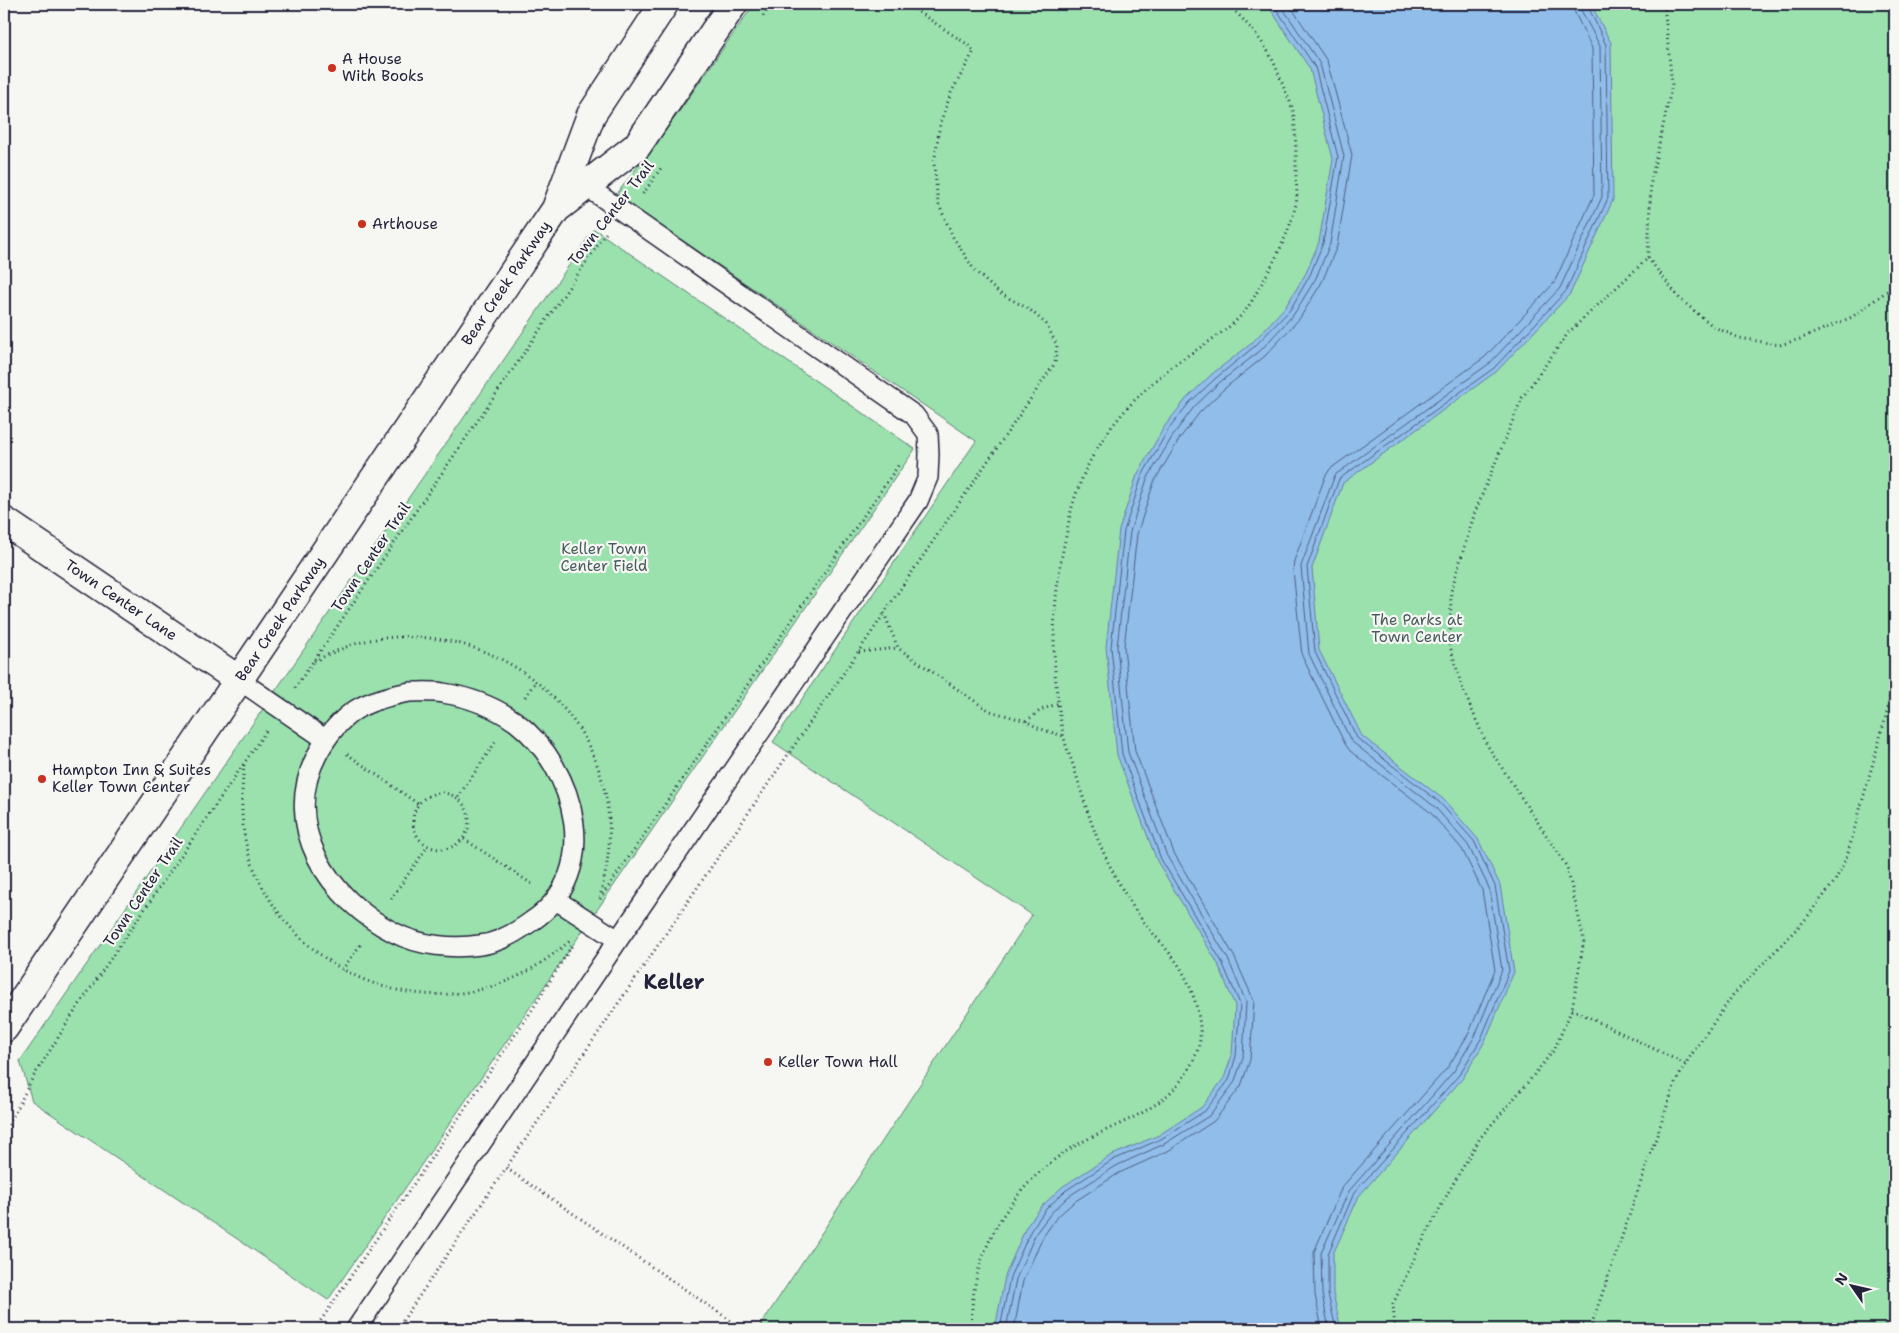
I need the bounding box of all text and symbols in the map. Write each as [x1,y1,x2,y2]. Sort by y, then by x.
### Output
place label: A House With Books [342,49,424,86]
marker: A House With Books [326,62,338,74]
street label: Town Center Trail [564,156,659,270]
place label: Arthouse [372,214,438,234]
street label: Bear Creek Parkway [457,217,555,349]
marker: Arthouse [356,218,368,230]
street label: Town Center Trail [327,498,415,616]
park label: Keller Town Center Field [560,539,648,576]
street label: Bear Creek Parkway [231,553,329,685]
street label: Town Center Lane [61,555,181,645]
park label: The Parks at Town Center [1371,610,1463,647]
place label: Hampton Inn & Suites Keller Town Center [52,760,211,797]
marker: Hampton Inn & Suites Keller Town Center [36,773,48,785]
street label: Town Center Trail [99,833,187,951]
district label: Keller [643,969,705,995]
place label: Keller Town Hall [778,1052,898,1072]
marker: Keller Town Hall [762,1056,774,1068]
north arrow [1826,1260,1876,1310]
text: N [1831,1269,1852,1288]

